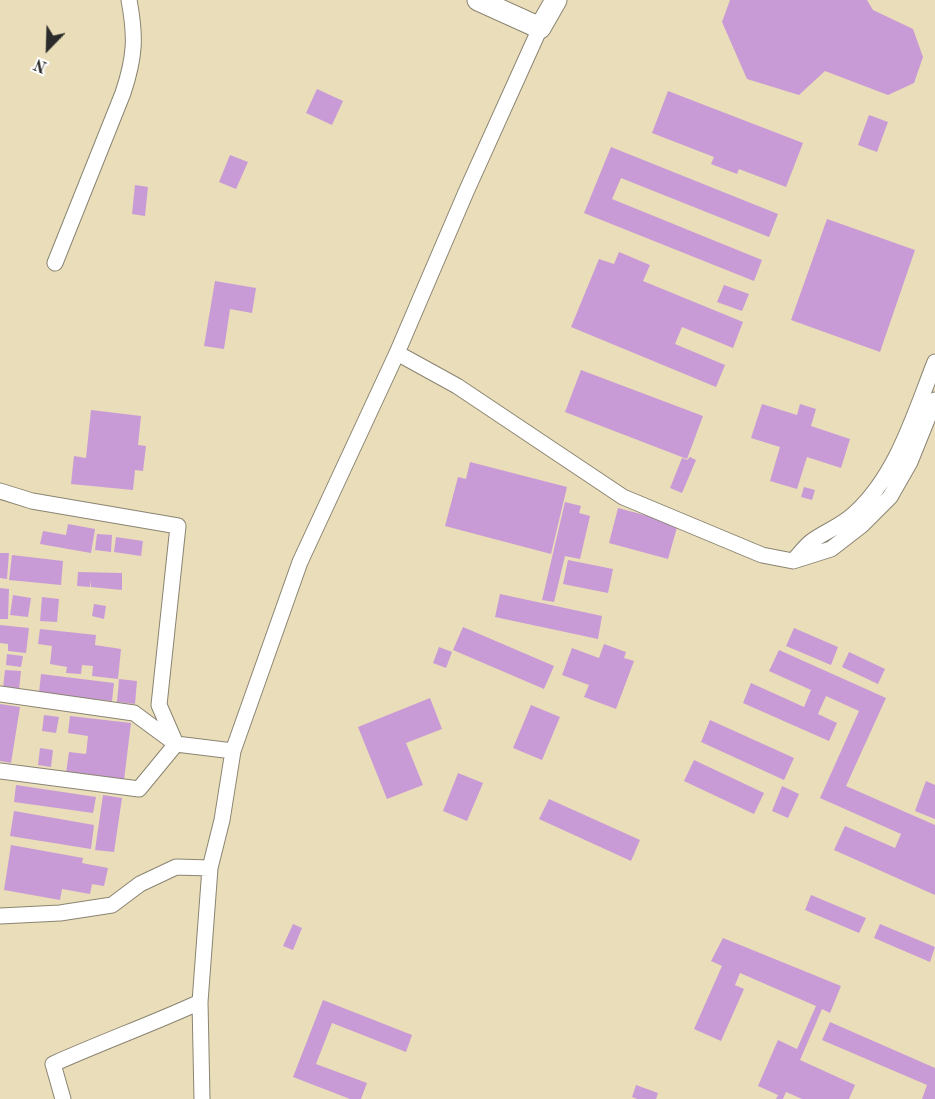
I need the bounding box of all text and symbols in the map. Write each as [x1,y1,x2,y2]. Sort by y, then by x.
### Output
north arrow [18,18,78,78]
text: N [32,55,50,74]

